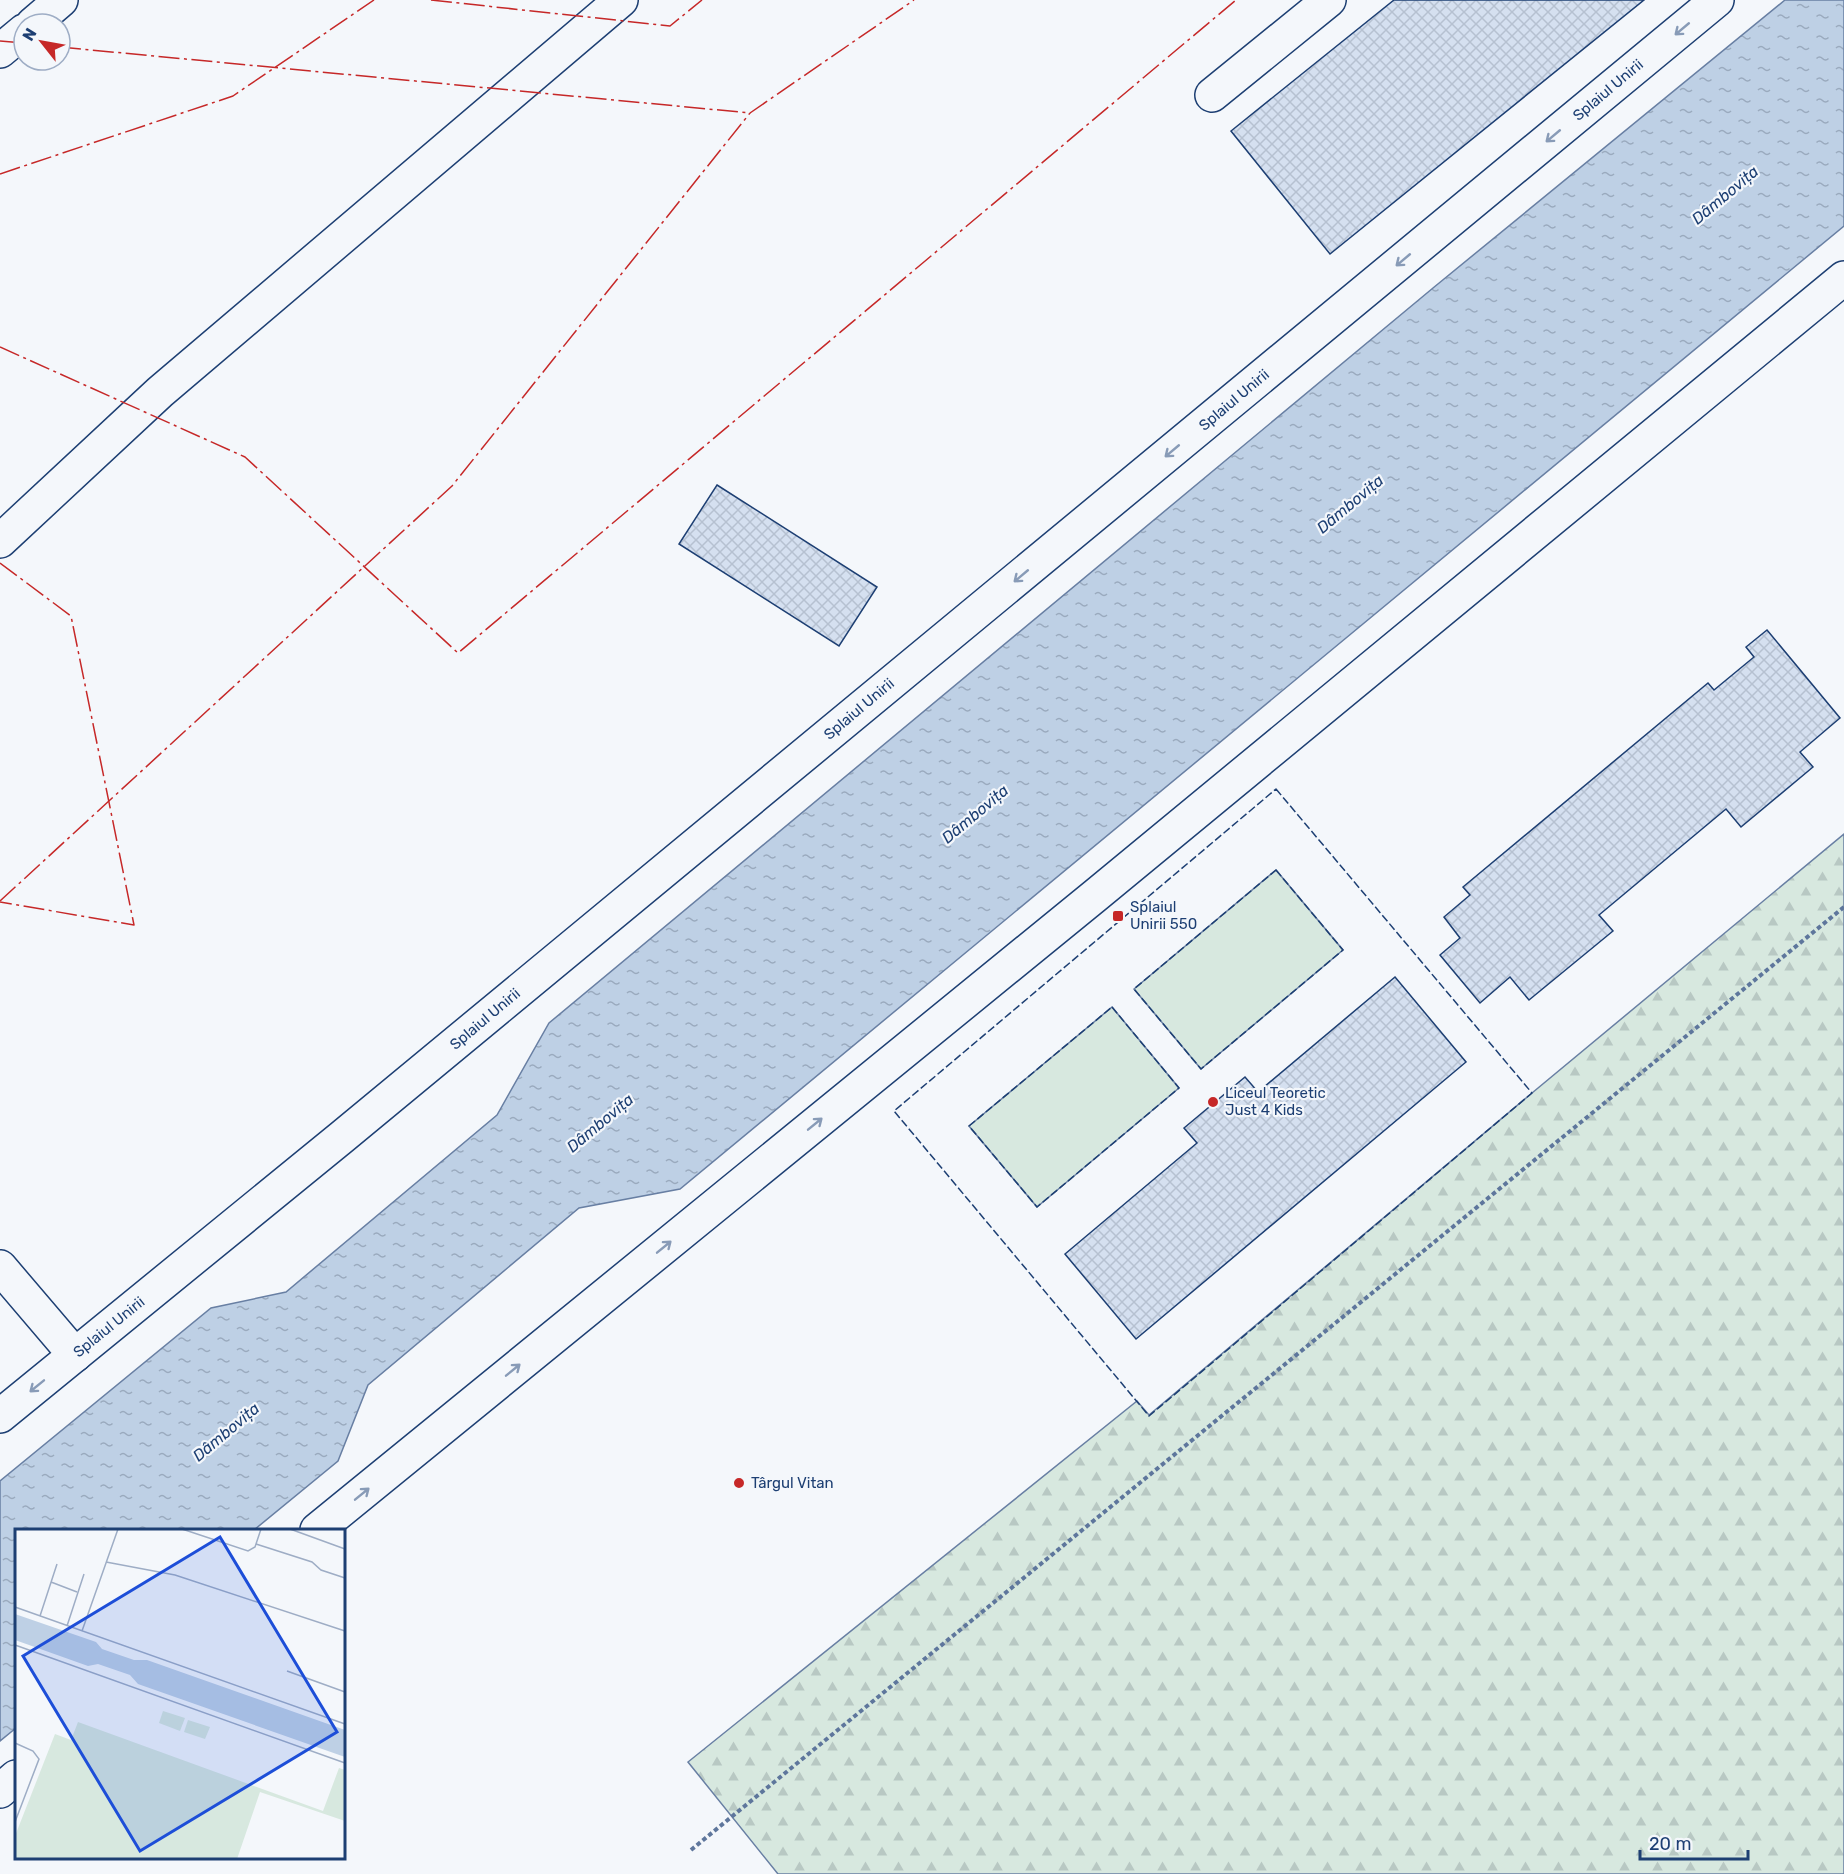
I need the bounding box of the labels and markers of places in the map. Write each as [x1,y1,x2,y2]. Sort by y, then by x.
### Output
place label: Splaiul Unirii 550 [1130,898,1197,933]
marker: Splaiul Unirii 550 [1111,909,1125,923]
place label: Liceul Teoretic Just 4 Kids [1225,1084,1326,1119]
marker: Liceul Teoretic Just 4 Kids [1206,1095,1220,1109]
place label: Târgul Vitan [751,1474,834,1492]
marker: Târgul Vitan [732,1476,746,1490]

